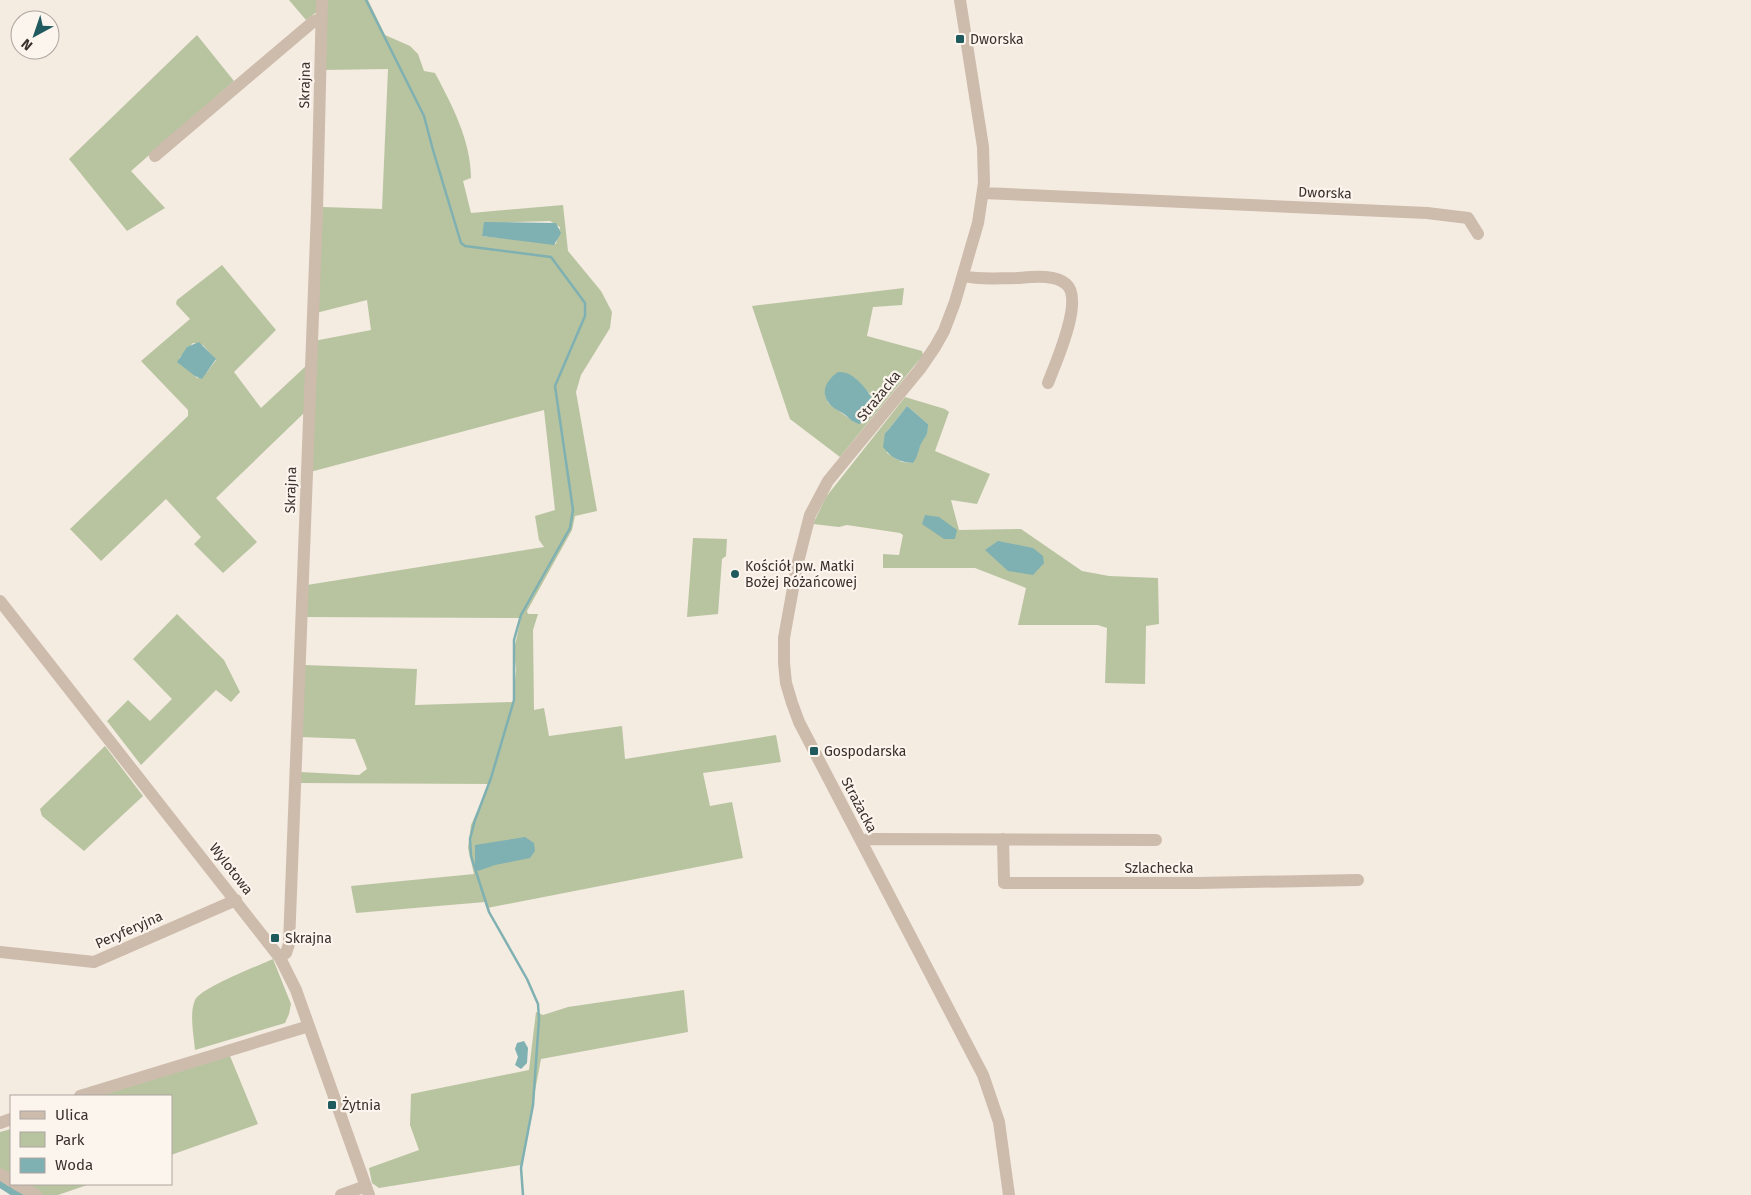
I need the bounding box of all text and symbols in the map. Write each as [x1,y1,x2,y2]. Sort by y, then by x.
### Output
north arrow [10,10,60,60]
place label: Dworska [970,31,1024,48]
marker: Dworska [954,33,966,45]
text: N [18,35,36,54]
street label: Skrajna [296,61,314,109]
street label: Dworska [1298,184,1352,202]
street label: Strażacka [854,367,904,425]
street label: Skrajna [282,466,300,514]
place label: Kościół pw. Matki Bożej Różańcowej [745,558,857,591]
marker: Kościół pw. Matki Bożej Różańcowej [729,568,741,580]
place label: Gospodarska [824,743,906,760]
marker: Gospodarska [808,745,820,757]
street label: Strażacka [837,775,881,835]
street label: Wylotowa [205,840,257,898]
street label: Szlachecka [1124,860,1194,877]
street label: Peryferyjna [93,908,165,952]
place label: Skrajna [285,930,332,947]
marker: Skrajna [269,932,281,944]
legend [10,1095,172,1185]
place label: Żytnia [342,1096,381,1114]
marker: Żytnia [326,1099,338,1111]
text: Ulica [55,1106,89,1124]
text: Park [55,1131,85,1149]
text: Woda [55,1156,93,1174]

